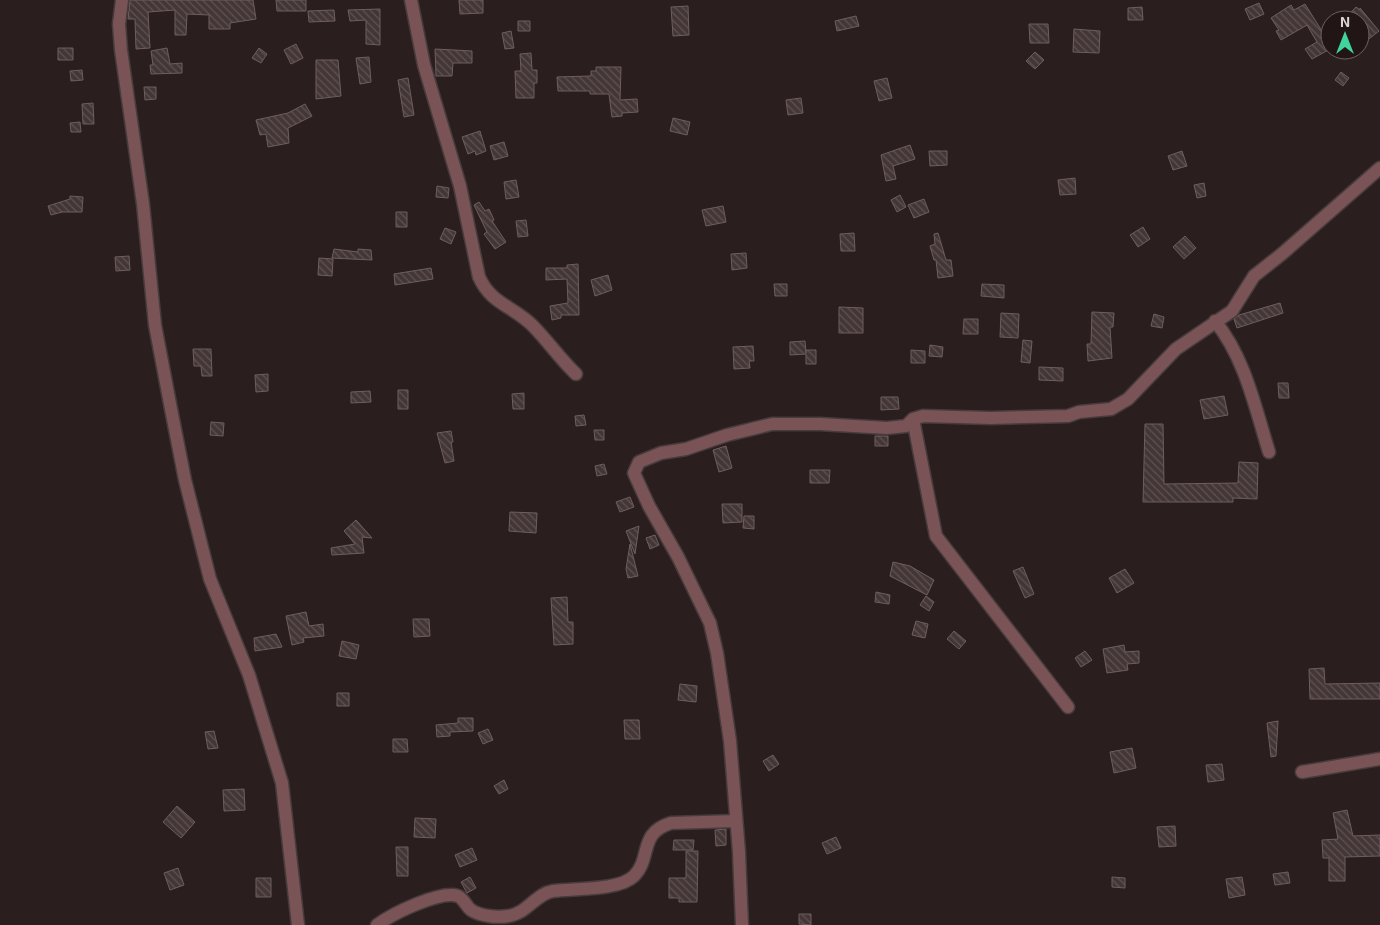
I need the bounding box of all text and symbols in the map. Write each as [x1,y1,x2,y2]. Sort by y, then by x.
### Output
north arrow [1320,10,1370,60]
text: N [1340,13,1350,30]

